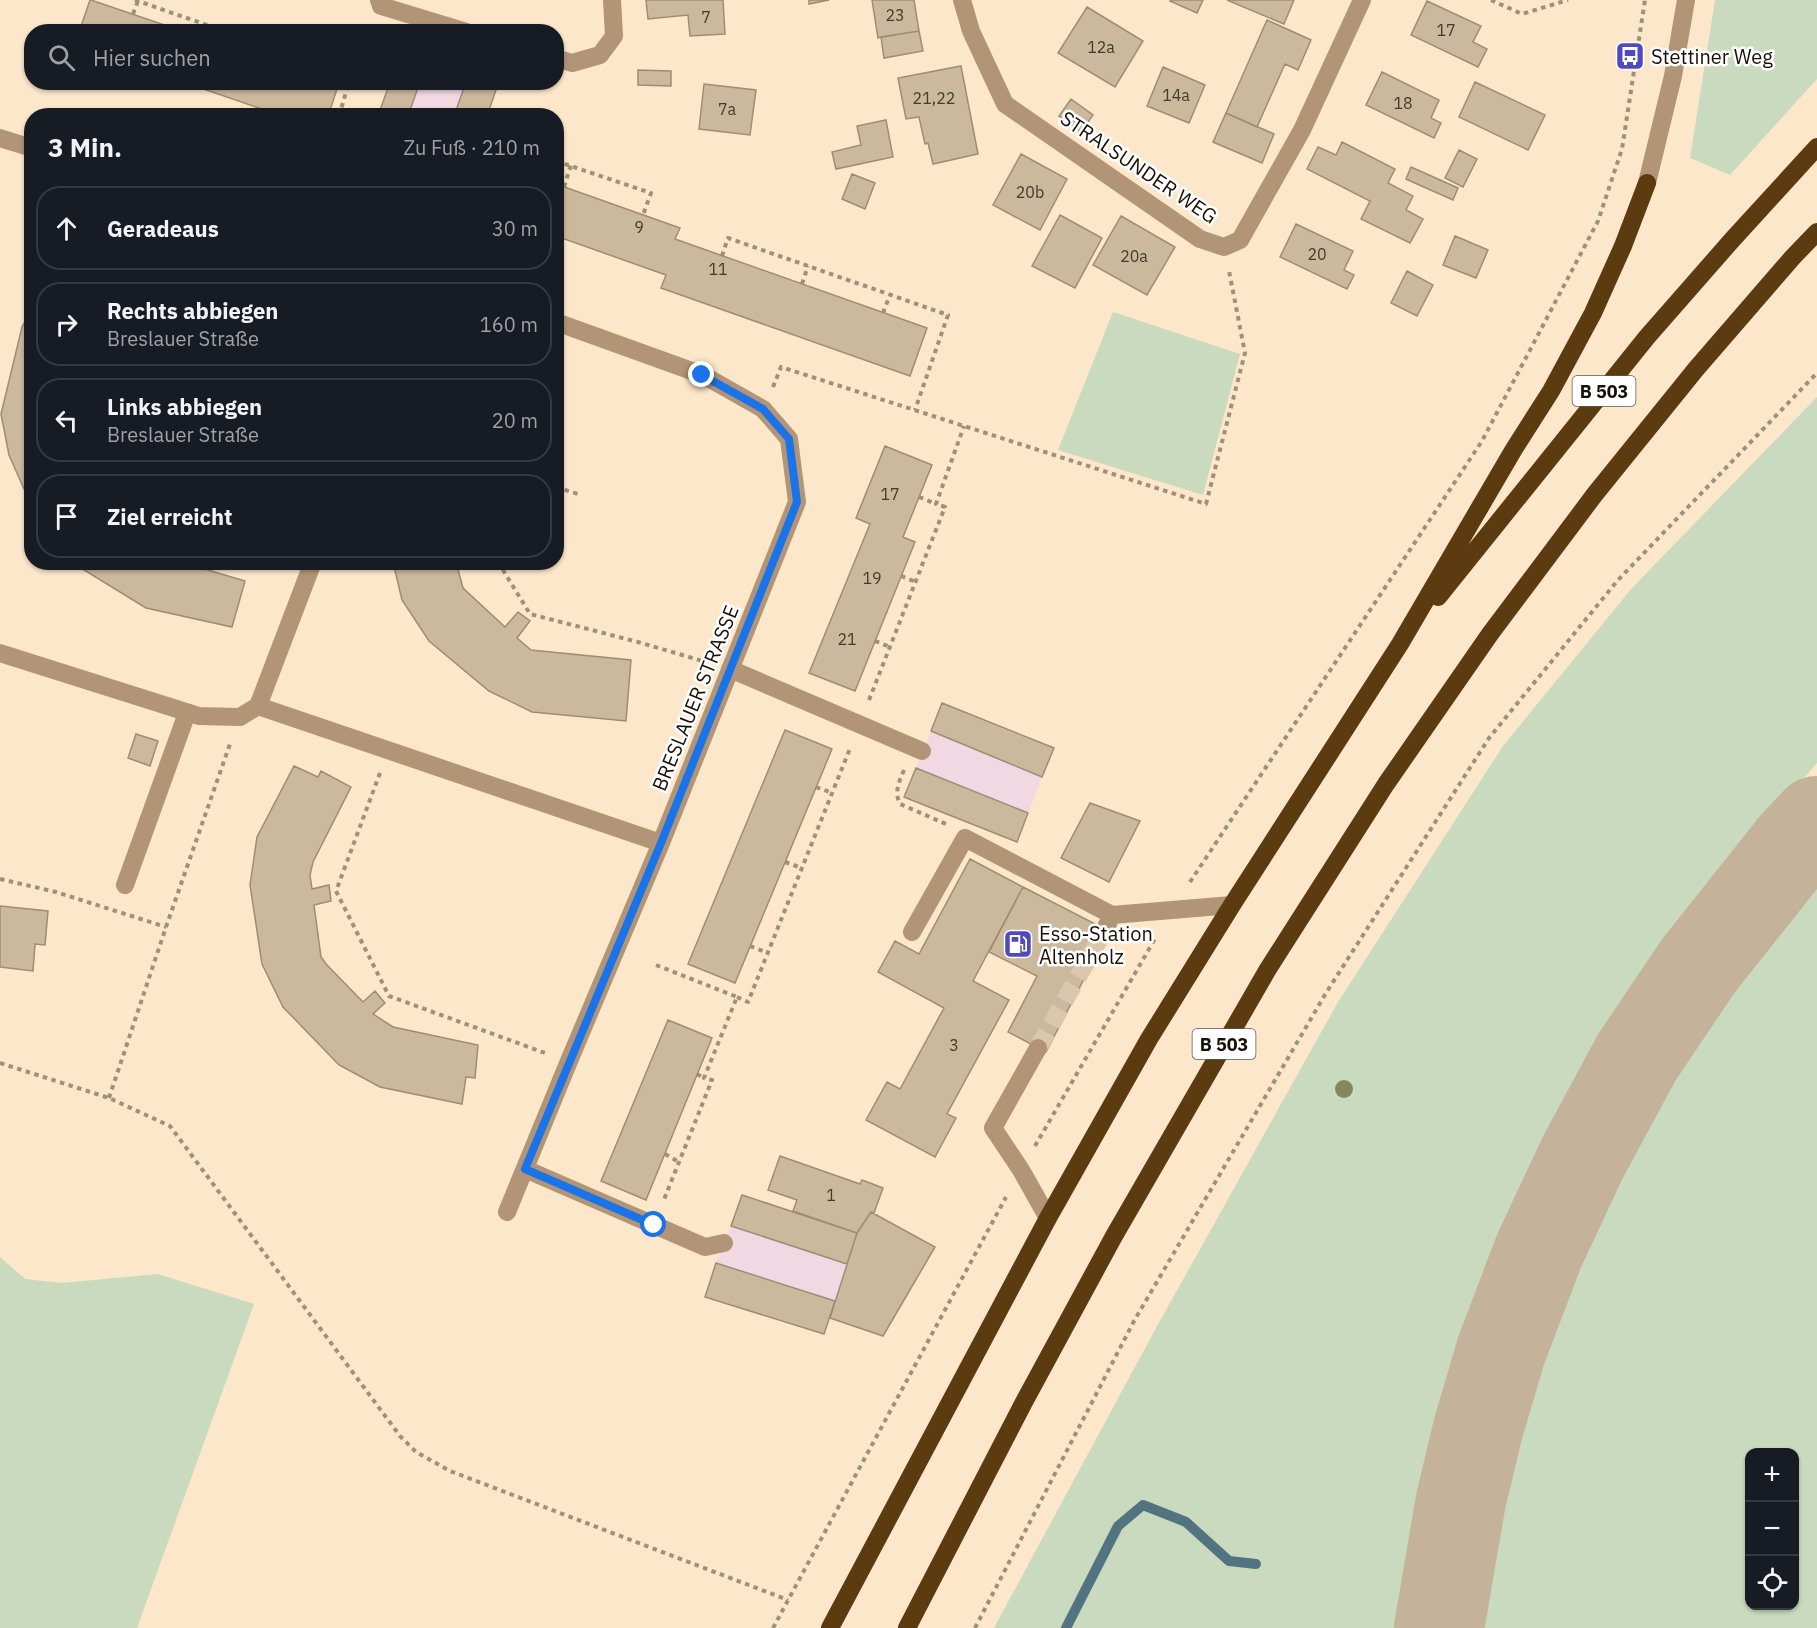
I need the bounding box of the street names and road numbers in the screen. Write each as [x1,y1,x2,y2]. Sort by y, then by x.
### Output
street label: STRALSUNDER WEG [1055,104,1223,230]
road number: B 503 [1572,376,1636,406]
street label: BRESLAUER STRASSE [645,601,745,795]
road number: B 503 [1192,1029,1256,1059]

